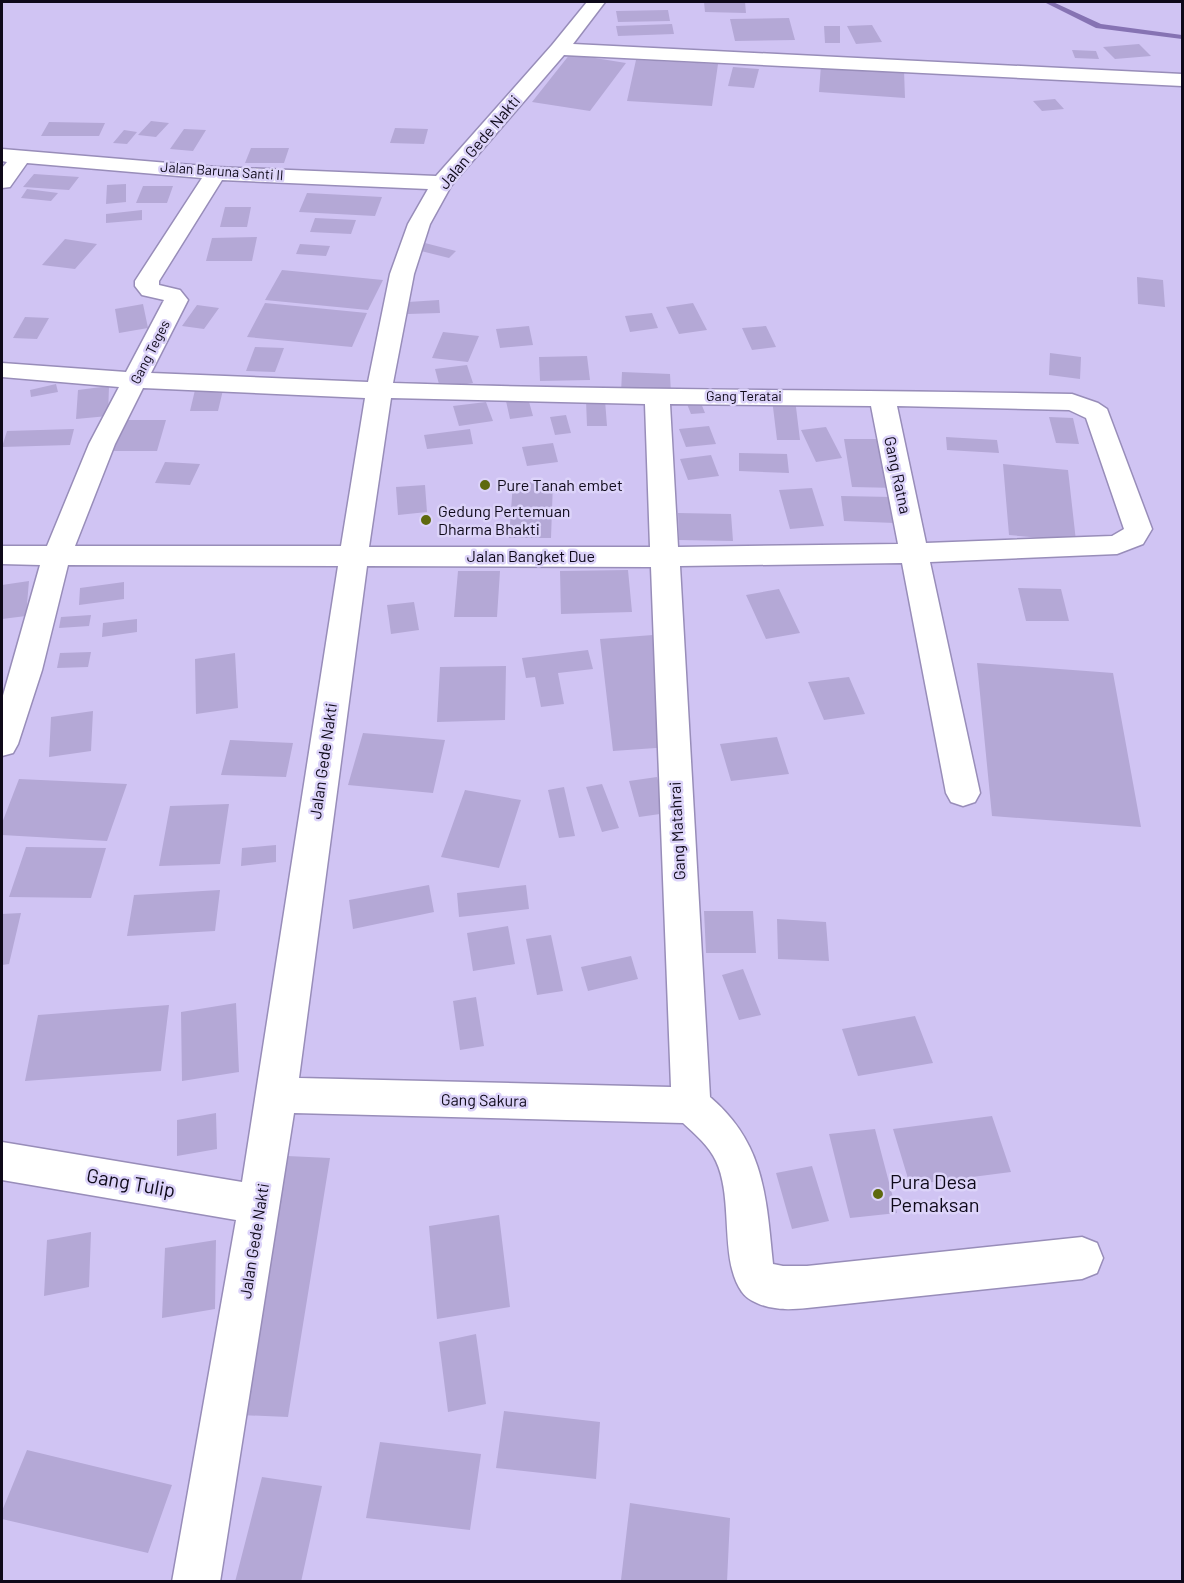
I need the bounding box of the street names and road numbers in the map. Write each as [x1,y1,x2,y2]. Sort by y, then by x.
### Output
street label: Jalan Gede Nakti [434,91,523,193]
street label: Jalan Baruna Santi II [160,158,284,183]
street label: Gang Teges [126,317,173,387]
street label: Gang Teratai [706,387,782,404]
street label: Gang Ratna [881,434,916,515]
street label: Jalan Bangket Due [467,546,595,565]
street label: Jalan Gede Nakti [305,702,340,820]
street label: Gang Matahrai [664,781,689,881]
street label: Gang Sakura [441,1089,527,1110]
street label: Gang Tulip [85,1162,177,1202]
street label: Jalan Gede Nakti [235,1182,272,1300]

